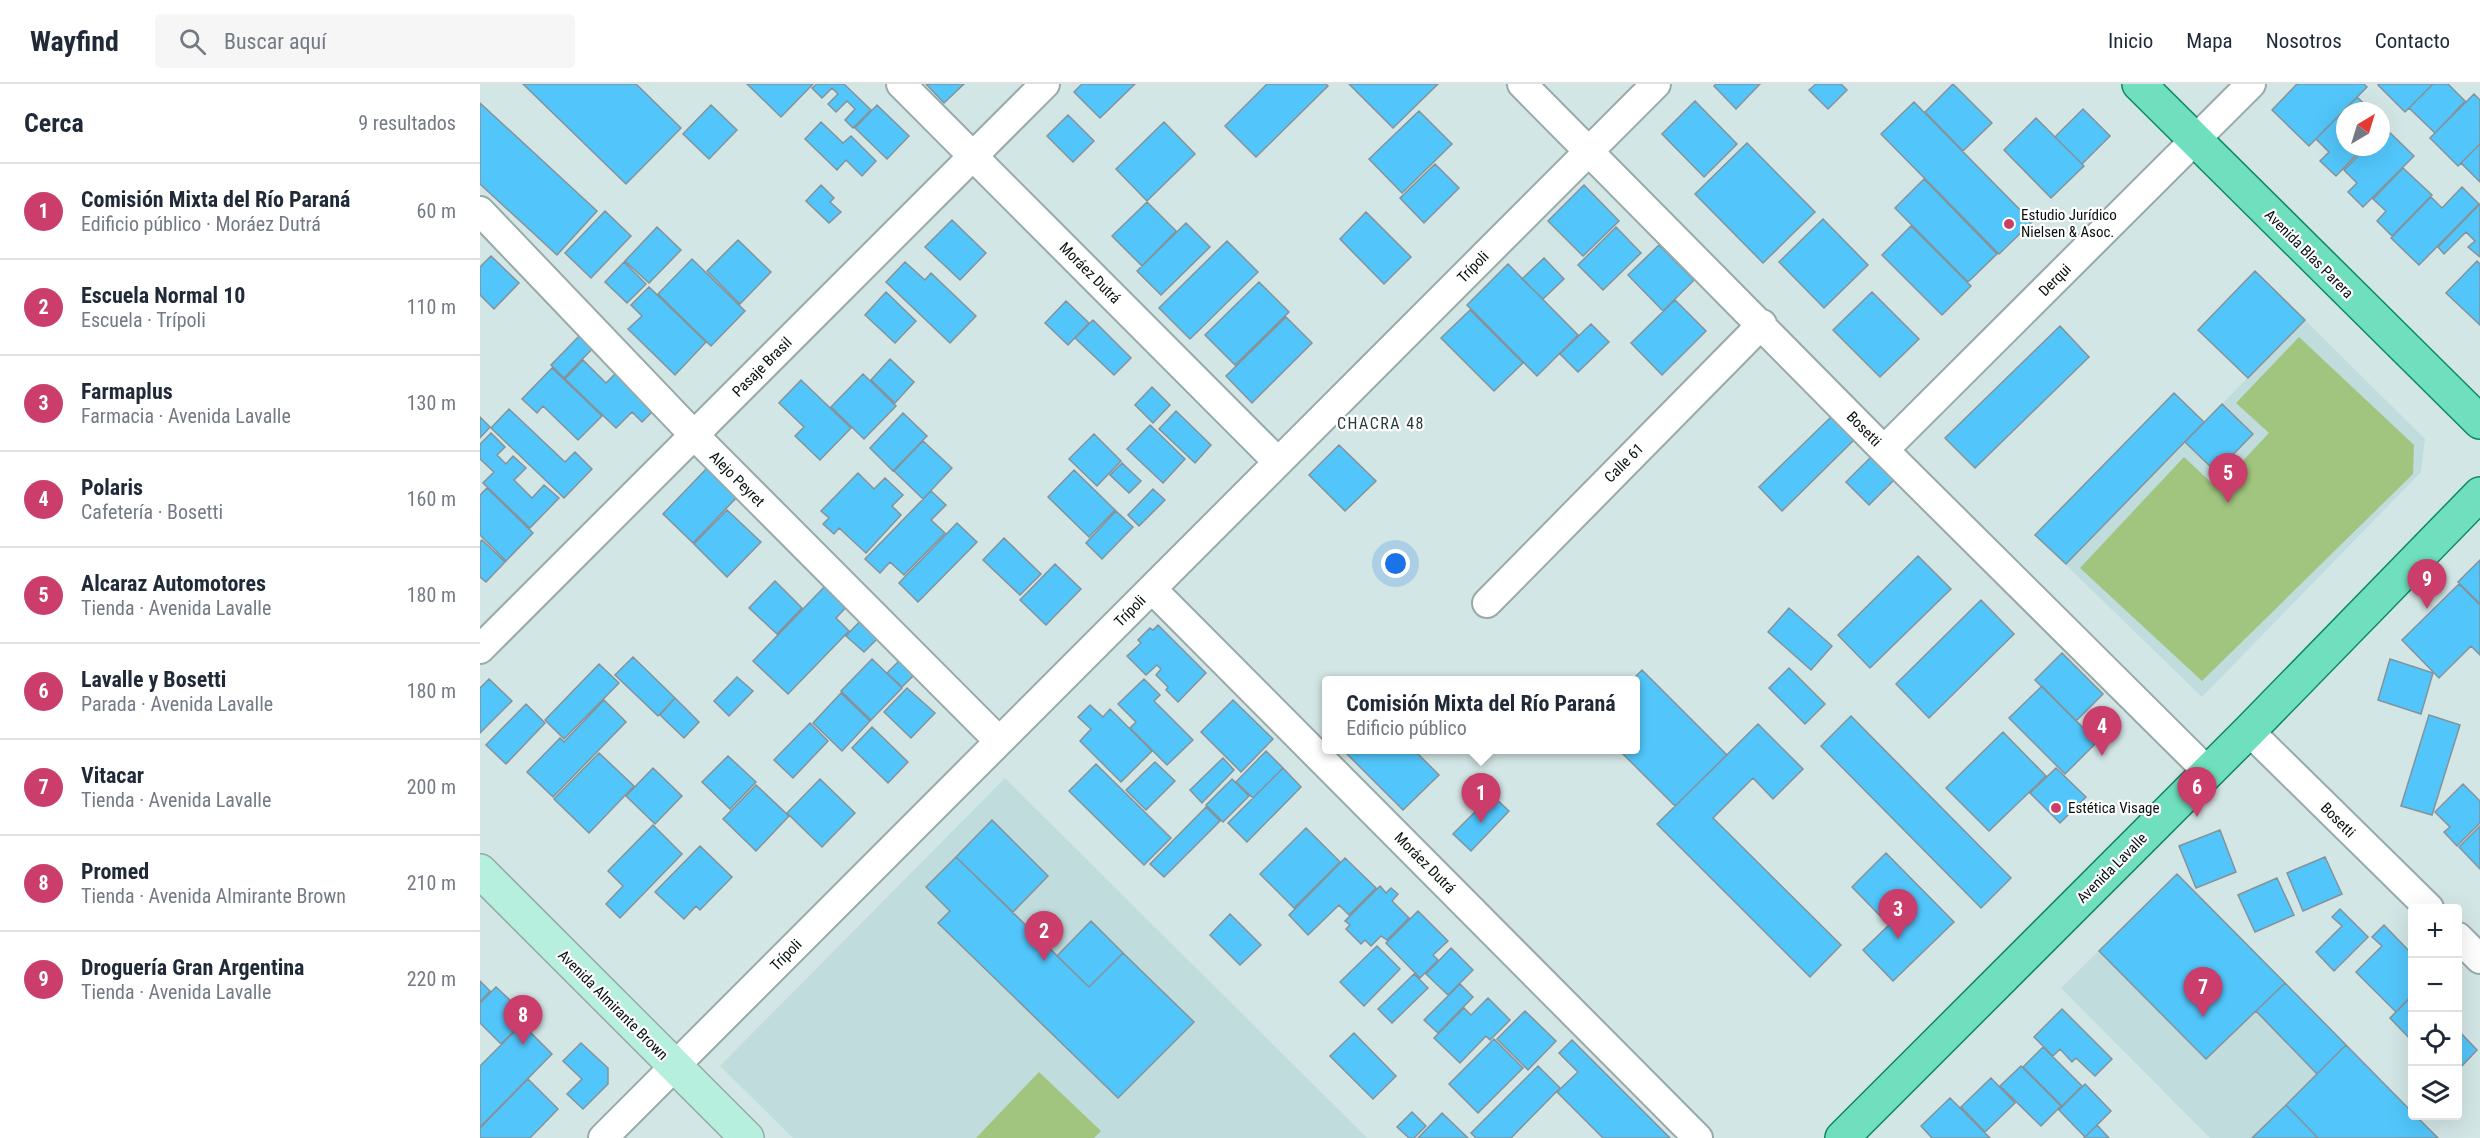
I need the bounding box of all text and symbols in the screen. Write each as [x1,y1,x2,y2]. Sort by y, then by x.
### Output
search box [155,14,575,68]
text: Wayfind [30,25,119,58]
icon: search [176,25,209,58]
text: Buscar aquí [224,29,326,54]
text: Inicio [2108,29,2153,53]
text: Mapa [2186,29,2233,53]
text: Nosotros [2266,29,2342,53]
text: Contacto [2375,29,2450,53]
north arrow [2336,102,2390,156]
text: Cerca [24,108,84,138]
text: 9 resultados [358,111,456,135]
text: Comisión Mixta del Río Paraná [81,187,350,212]
text: 1 [38,199,49,223]
text: 60 m [417,199,456,223]
place label: Estudio Jurídico Nielsen & Asoc. [2021,206,2117,241]
street label: Avenida Blas Parera [2261,206,2357,302]
text: Edificio público · Moráez Dutrá [81,212,321,236]
marker: Estudio Jurídico Nielsen & Asoc. [2002,217,2016,231]
street label: Moráez Dutrá [1056,239,1124,307]
street label: Trípoli [1453,247,1493,287]
street label: Derqui [2035,260,2075,300]
text: Escuela Normal 10 [81,283,245,308]
text: 2 [38,295,49,319]
text: 110 m [407,295,456,319]
text: Escuela · Trípoli [81,308,206,332]
street label: Pasaje Brasil [729,334,795,400]
text: Farmaplus [81,379,173,404]
text: 3 [38,391,49,415]
text: 130 m [407,391,456,415]
text: Farmacia · Avenida Lavalle [81,404,291,428]
street label: Bosetti [1843,408,1885,450]
district label: CHACRA 48 [1337,414,1425,433]
street label: Calle 61 [1601,440,1647,486]
street label: Alejo Peyret [706,448,768,510]
pin: 5 [2208,454,2248,503]
text: Polaris [81,475,143,500]
text: 4 [38,487,49,511]
text: 160 m [407,487,456,511]
text: Cafetería · Bosetti [81,500,223,524]
your location [1381,549,1410,578]
pin: 9 [2408,560,2446,609]
text: Alcaraz Automotores [81,571,266,596]
text: 5 [38,583,49,607]
text: 180 m [407,583,456,607]
street label: Trípoli [1110,591,1150,631]
text: Tienda · Avenida Lavalle [81,596,271,620]
text: Lavalle y Bosetti [81,667,226,692]
popup [1322,676,1640,754]
text: 6 [38,679,49,703]
text: 180 m [407,679,456,703]
text: Comisión Mixta del Río Paraná [1346,691,1616,716]
text: Parada · Avenida Lavalle [81,692,273,716]
pin: 4 [2082,706,2122,756]
text: Edificio público [1346,716,1467,740]
text: Vitacar [81,763,144,788]
pin: 6 [2178,768,2216,817]
pin: 1 [1462,774,1500,823]
text: 7 [38,775,49,799]
text: 200 m [407,775,456,799]
text: Tienda · Avenida Lavalle [81,788,271,812]
place label: Estética Visage [2068,799,2160,817]
street label: Bosetti [2317,799,2359,841]
marker: Estética Visage [2049,801,2063,815]
street label: Moráez Dutrá [1391,829,1459,897]
street label: Avenida Lavalle [2073,829,2151,907]
text: Promed [81,859,149,884]
text: 8 [38,871,49,895]
text: 210 m [407,871,456,895]
text: Tienda · Avenida Almirante Brown [81,884,346,908]
pin: 3 [1878,890,1918,939]
map controls [2408,904,2462,1120]
button: + [2408,904,2462,958]
pin: 2 [1024,912,1064,961]
street label: Trípoli [766,935,806,975]
street label: Avenida Almirante Brown [554,946,672,1064]
text: Droguería Gran Argentina [81,955,304,980]
button: − [2408,958,2462,1012]
text: 9 [38,967,49,991]
text: 220 m [407,967,456,991]
pin: 7 [2184,968,2222,1017]
text: Tienda · Avenida Lavalle [81,980,271,1004]
pin: 8 [504,996,543,1045]
button: locate [2408,1012,2462,1066]
button: layers [2408,1066,2462,1120]

